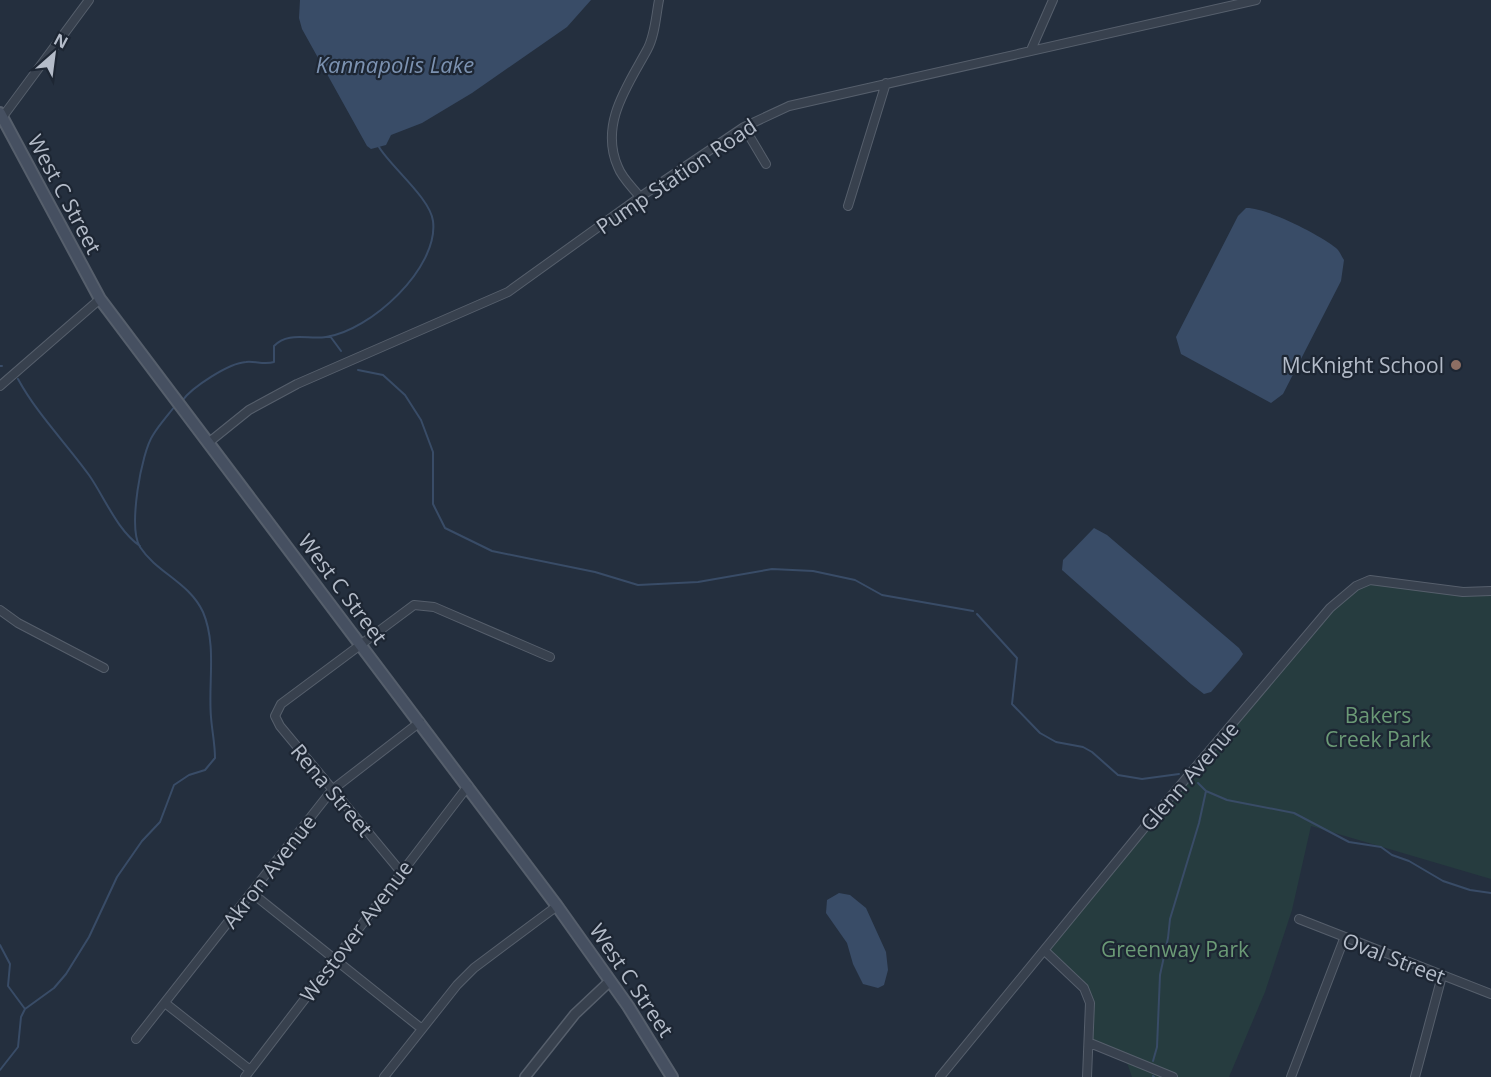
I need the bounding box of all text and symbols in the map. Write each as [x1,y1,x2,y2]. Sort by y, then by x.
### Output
north arrow [24,24,84,84]
text: N [50,28,72,54]
water label: Kannapolis Lake [316,49,474,79]
street label: Pump Station Road [590,112,762,240]
street label: West C Street [22,129,108,259]
place label: McKnight School [1282,351,1444,379]
marker: McKnight School [1449,358,1463,372]
street label: West C Street [292,528,394,650]
park label: Bakers Creek Park [1325,701,1431,753]
street label: Glenn Avenue [1134,715,1244,837]
street label: Rena Street [285,738,379,842]
street label: Akron Avenue [216,808,322,934]
street label: Westover Avenue [293,854,419,1008]
street label: West C Street [584,918,680,1042]
street label: Oval Street [1339,926,1449,990]
park label: Greenway Park [1101,935,1249,963]

